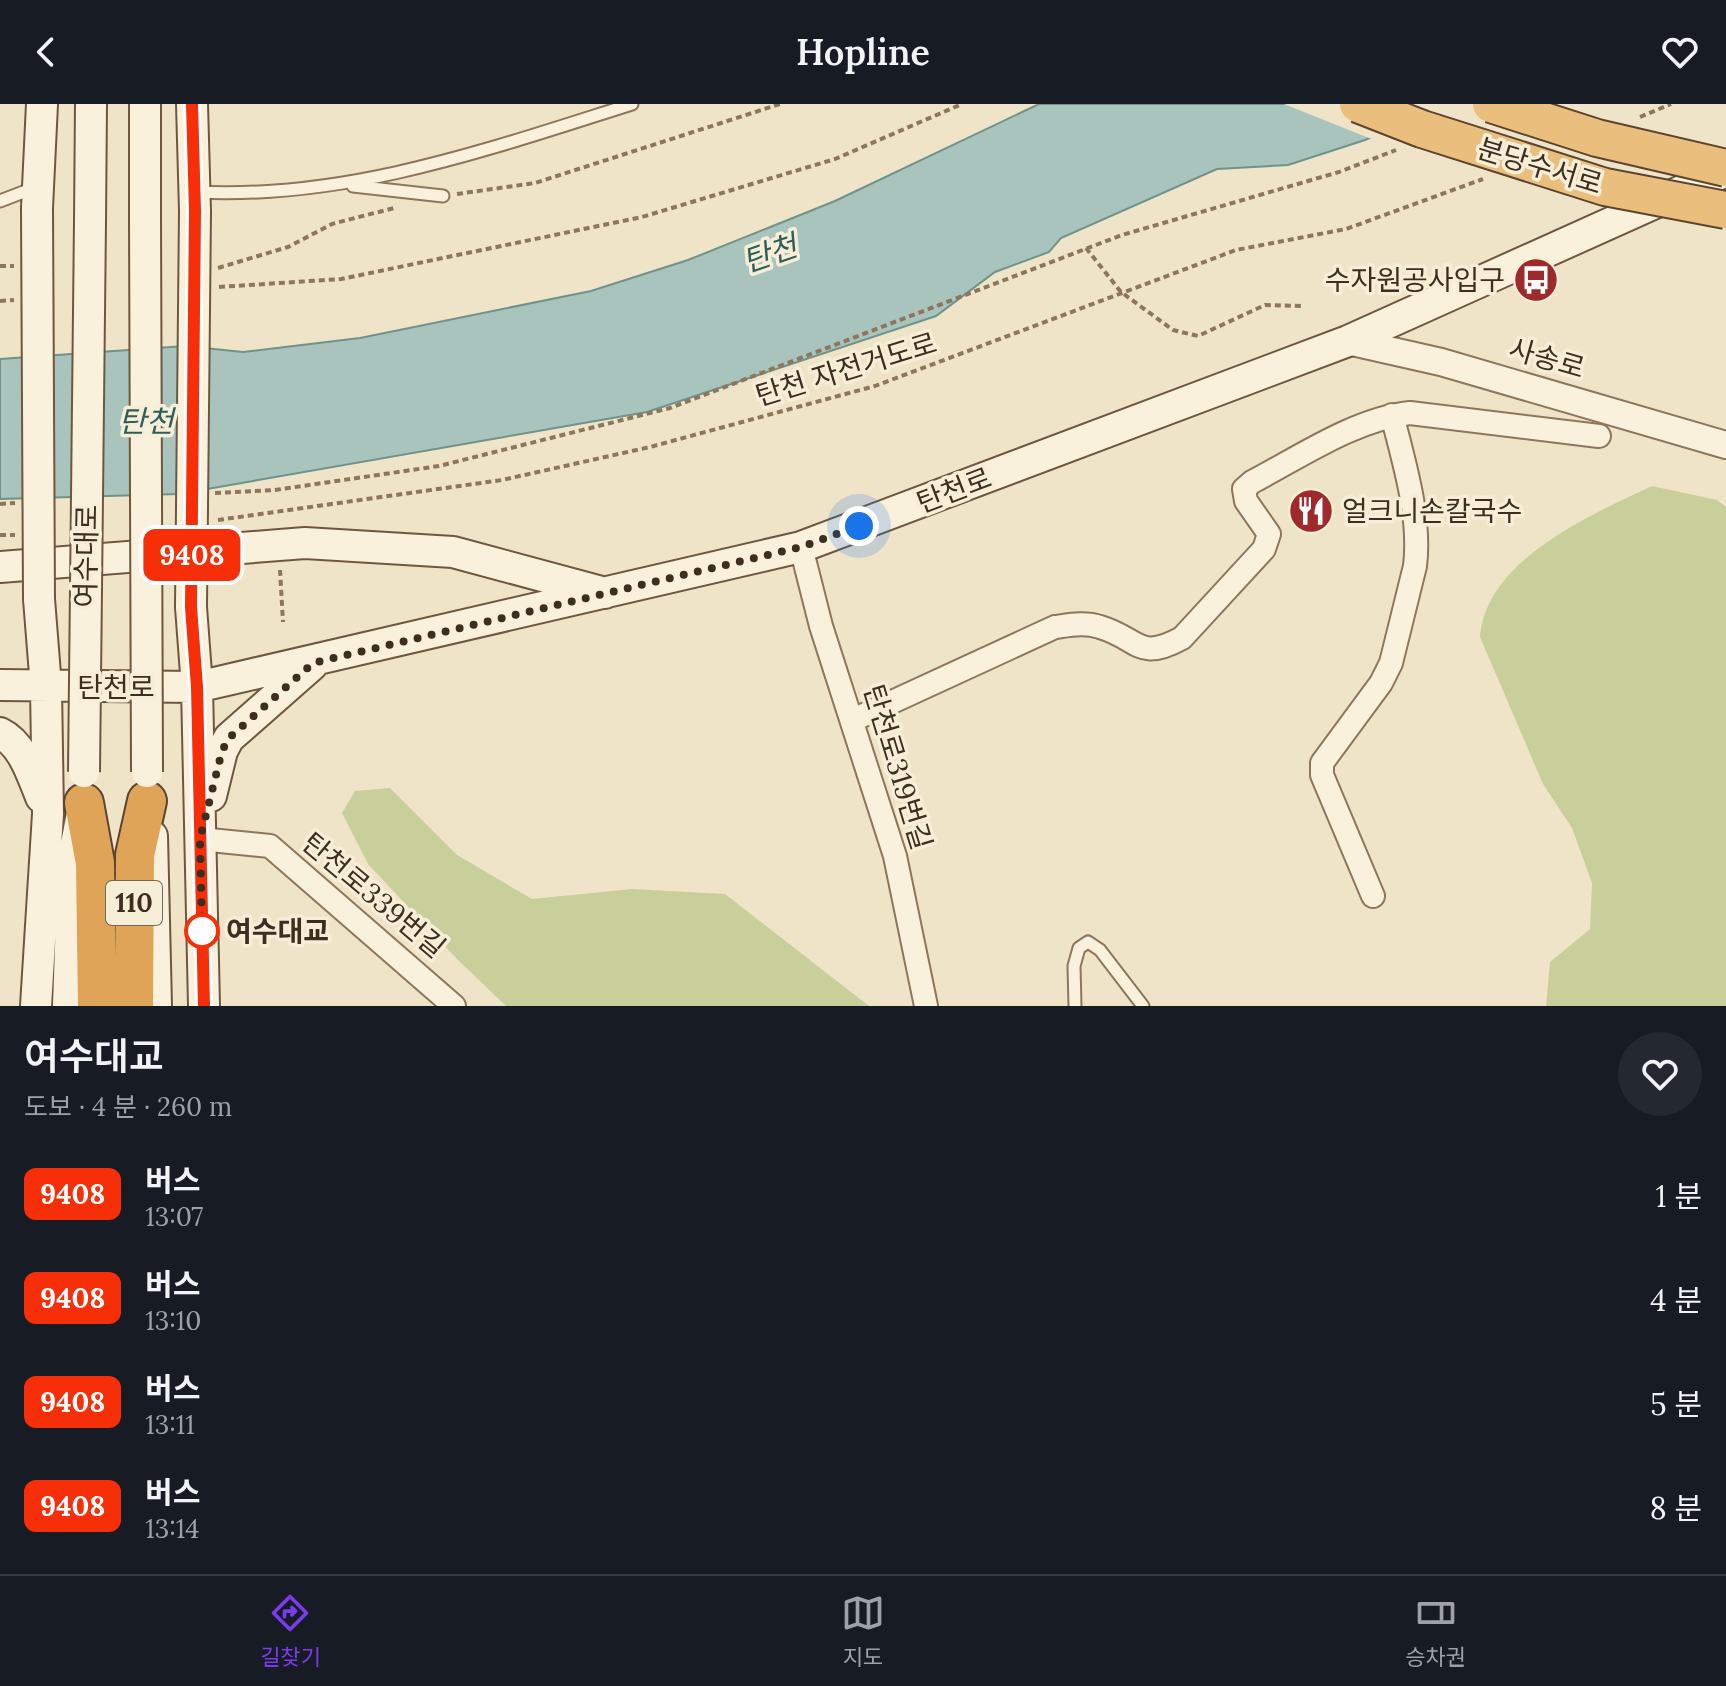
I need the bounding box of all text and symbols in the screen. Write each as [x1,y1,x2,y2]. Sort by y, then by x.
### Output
text: Hopline [796,29,930,75]
icon: back [24,30,68,74]
icon: heart [1658,30,1702,74]
street label: 분당수서로 [1473,130,1607,202]
water label: 탄천 [737,225,805,280]
bus stop icon: 수자원공사입구 [1512,256,1560,304]
place label: 수자원공사입구 [1325,262,1505,298]
street label: 탄천 자전거도로 [751,324,941,414]
street label: 사송로 [1505,330,1589,386]
water label: 탄천 [118,402,177,440]
street label: 탄천로 [911,459,997,521]
restaurant icon: 얼크니손칼국수 [1287,487,1335,535]
place label: 얼크니손칼국수 [1342,493,1522,529]
street label: 여수대로 [67,504,105,608]
your location [839,506,879,546]
line badge: 9408 [136,529,248,581]
text: 9408 [159,537,225,573]
street label: 탄천로 [77,669,155,705]
street label: 탄천로319번길 [856,680,940,854]
street label: 탄천로339번길 [295,825,453,965]
road number: 110 [106,881,162,925]
place label: 여수대교 [226,913,329,949]
marker: 여수대교 [185,914,219,948]
text: 여수대교 [24,1032,164,1080]
button: heart [1618,1032,1702,1116]
text: 도보 · 4 분 · 260 m [24,1090,232,1123]
text: 버스 [145,1161,200,1199]
text: 9408 [40,1176,105,1212]
text: 1 분 [1656,1177,1702,1215]
text: 13:07 [145,1200,203,1233]
text: 버스 [145,1265,200,1303]
text: 9408 [40,1280,105,1316]
text: 4 분 [1650,1281,1702,1319]
text: 13:10 [145,1304,201,1337]
text: 버스 [145,1369,200,1407]
text: 9408 [40,1384,105,1420]
text: 5 분 [1650,1385,1702,1423]
text: 13:11 [145,1408,195,1441]
text: 버스 [145,1473,200,1511]
text: 9408 [40,1488,105,1524]
text: 8 분 [1650,1489,1702,1527]
text: 13:14 [145,1512,199,1545]
tab: 길찾기 [260,1591,321,1671]
tab: 지도 [841,1591,885,1671]
tab: 승차권 [1405,1591,1466,1671]

